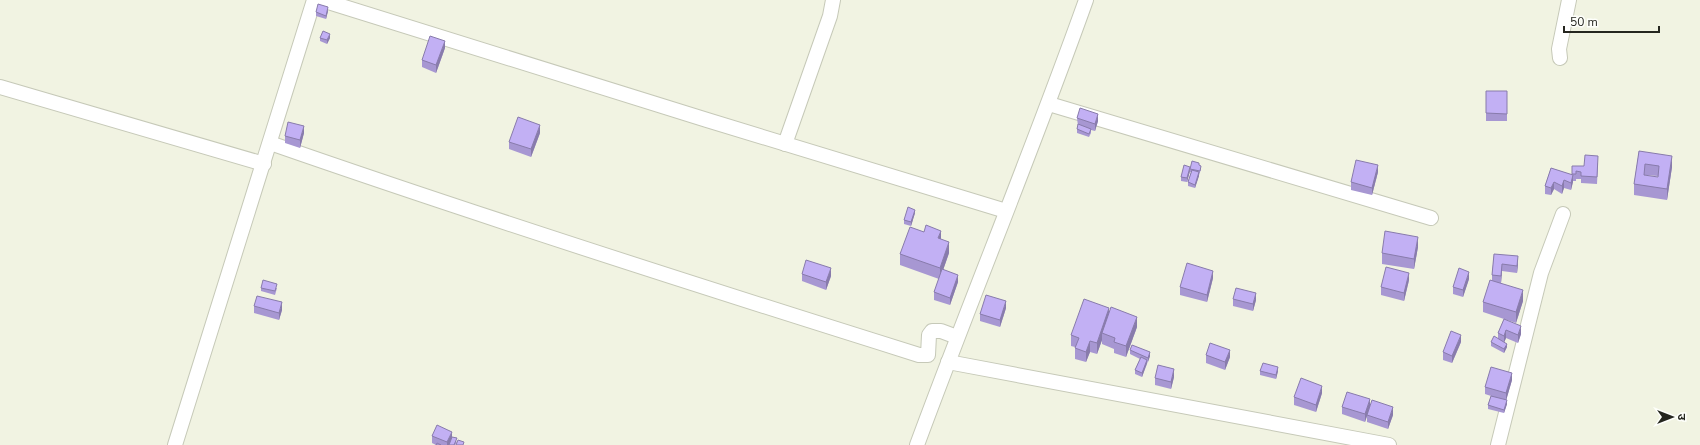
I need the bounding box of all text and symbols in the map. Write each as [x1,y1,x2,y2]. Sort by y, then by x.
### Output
scale bar [1564,8,1659,34]
text: 50 m [1570,14,1598,30]
north arrow [1652,397,1692,437]
text: उ [1674,414,1689,421]

